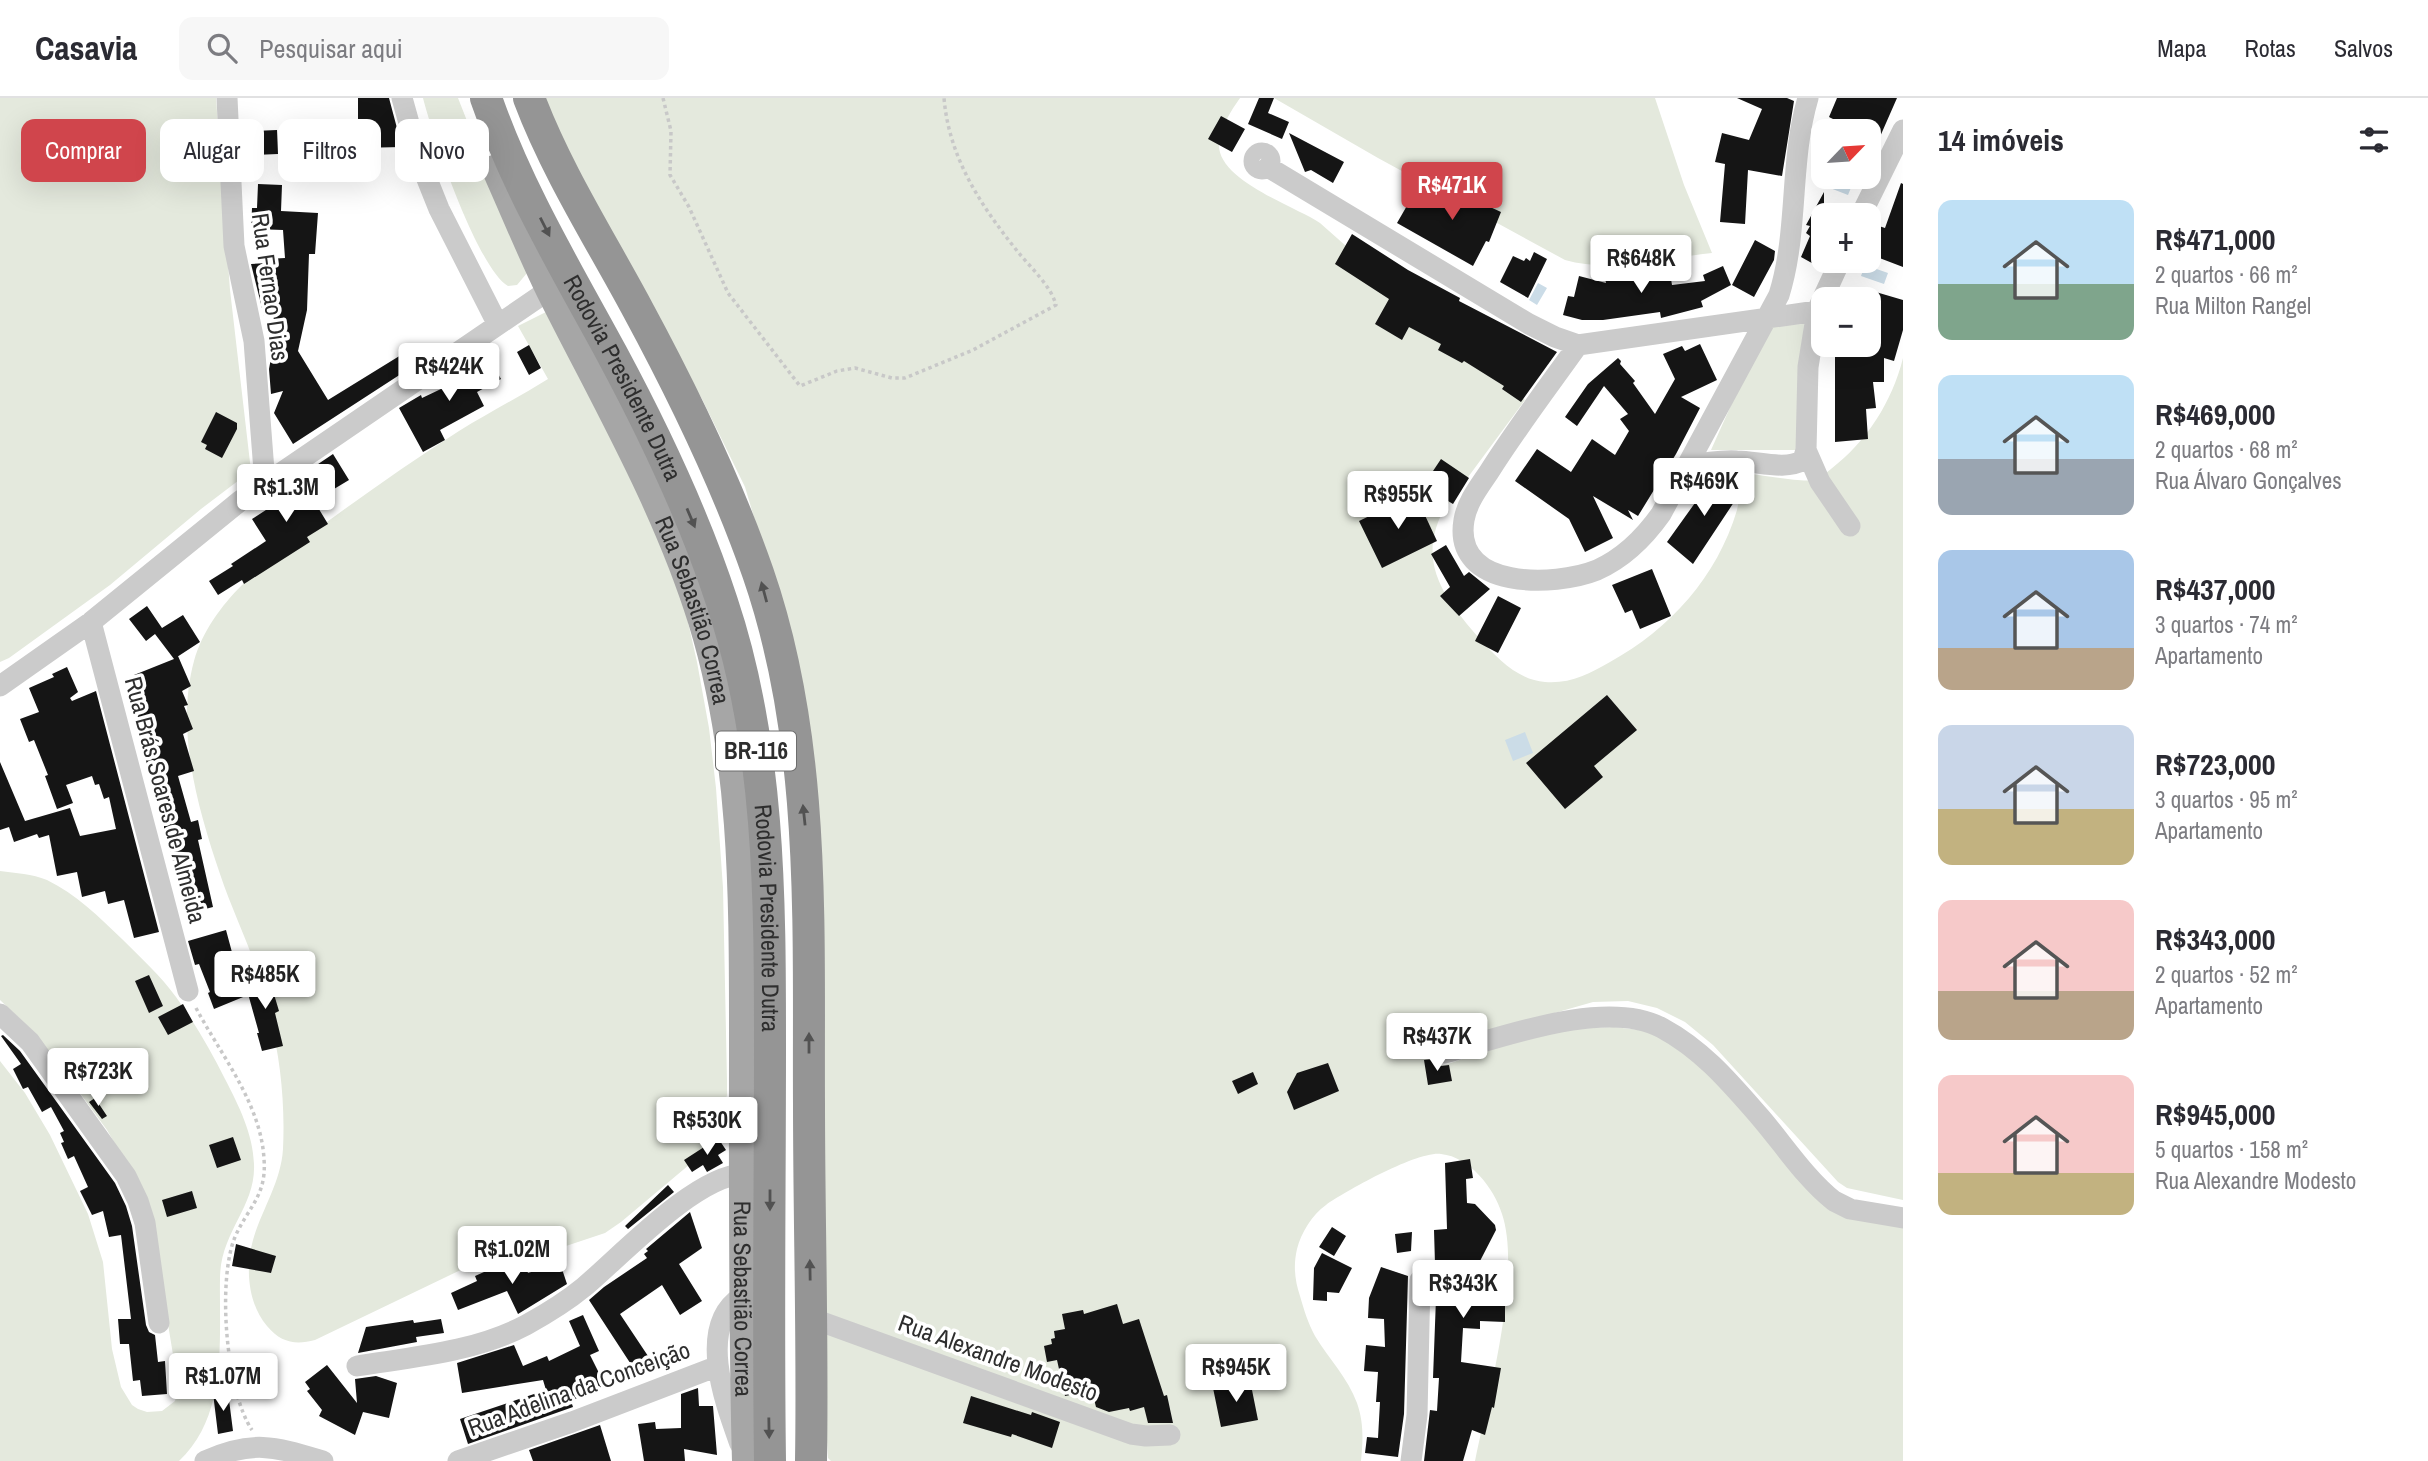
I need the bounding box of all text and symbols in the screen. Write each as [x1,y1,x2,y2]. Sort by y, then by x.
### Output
search box [179,17,669,80]
text: Casavia [35,26,137,70]
icon: search [203,29,241,67]
text: Pesquisar aqui [259,31,403,66]
text: Mapa [2157,32,2207,64]
text: Rotas [2245,32,2296,64]
text: Salvos [2334,32,2393,64]
chip: Comprar [21,119,146,182]
chip: Alugar [160,119,264,182]
chip: Filtros [278,119,381,182]
chip: Novo [395,119,489,182]
north arrow [1811,119,1881,189]
map controls [1811,119,1881,357]
text: 14 imóveis [1938,120,2064,160]
icon: filters [2355,121,2393,159]
pin: R$471K [1395,162,1509,222]
text: R$471K [1417,169,1487,200]
button: + [1811,203,1881,273]
street label: Rua Fernao Dias [245,211,297,363]
one-way arrow [539,217,550,237]
text: R$471,000 [2155,219,2275,259]
icon: home [1994,228,2078,312]
pin: R$648K [1584,236,1698,295]
text: R$648K [1606,242,1676,273]
text: 2 quartos · 66 m² [2155,259,2298,290]
street label: Rodovia Presidente Dutra [557,269,690,486]
button: − [1811,287,1881,357]
text: Rua Milton Rangel [2155,290,2311,321]
pin: R$424K [392,344,506,403]
text: R$424K [414,350,484,381]
text: R$469,000 [2155,394,2275,434]
icon: home [1994,403,2078,487]
text: 2 quartos · 68 m² [2155,434,2298,465]
pin: R$469K [1647,458,1761,518]
pin: R$1.3M [229,464,343,524]
text: R$469K [1669,465,1739,496]
text: Rua Álvaro Gonçalves [2155,465,2342,496]
text: R$1.3M [253,471,319,502]
pin: R$955K [1341,472,1455,531]
text: R$955K [1363,478,1433,509]
one-way arrow [685,507,696,528]
street label: Rua Sebastião Correa [648,511,738,707]
text: R$437,000 [2155,569,2275,609]
icon: home [1994,578,2078,662]
one-way arrow [758,581,769,603]
text: 3 quartos · 74 m² [2155,609,2298,640]
text: Apartamento [2155,640,2263,671]
street label: Rua Brás Soares de Almeida [118,673,214,927]
road number: BR-116 [716,732,796,771]
text: R$723,000 [2155,744,2275,784]
icon: home [1994,753,2078,837]
text: 3 quartos · 95 m² [2155,784,2298,815]
street label: Rodovia Presidente Dutra [748,803,787,1032]
one-way arrow [798,804,809,826]
text: Apartamento [2155,815,2263,846]
text: R$343,000 [2155,919,2275,959]
icon: home [1994,928,2078,1012]
pin: R$485K [208,951,322,1011]
text: R$485K [230,958,300,989]
text: 2 quartos · 52 m² [2155,959,2298,990]
text: Apartamento [2155,990,2263,1021]
pin: R$437K [1380,1014,1494,1073]
text: R$437K [1402,1020,1472,1051]
one-way arrow [803,1032,815,1054]
pin: R$723K [41,1048,155,1108]
text: R$723K [63,1055,133,1086]
text: R$945,000 [2155,1094,2275,1134]
pin: R$530K [650,1098,764,1157]
icon: home [1994,1103,2078,1187]
text: R$530K [672,1104,742,1135]
text: 5 quartos · 158 m² [2155,1134,2308,1165]
text: Rua Alexandre Modesto [2155,1165,2356,1196]
one-way arrow [764,1189,776,1211]
street label: Rua Sebastião Correa [727,1201,761,1397]
pin: R$1.02M [447,1226,577,1286]
text: R$1.02M [474,1233,550,1264]
one-way arrow [805,1259,816,1281]
pin: R$343K [1406,1260,1520,1320]
text: R$343K [1428,1267,1498,1298]
street label: Rua Alexandre Modesto [894,1306,1103,1408]
street label: Rua Adelina da Conceição [463,1333,694,1443]
pin: R$945K [1179,1344,1293,1404]
text: R$945K [1201,1351,1271,1382]
pin: R$1.07M [158,1354,288,1413]
text: R$1.07M [185,1360,261,1391]
one-way arrow [763,1417,775,1439]

